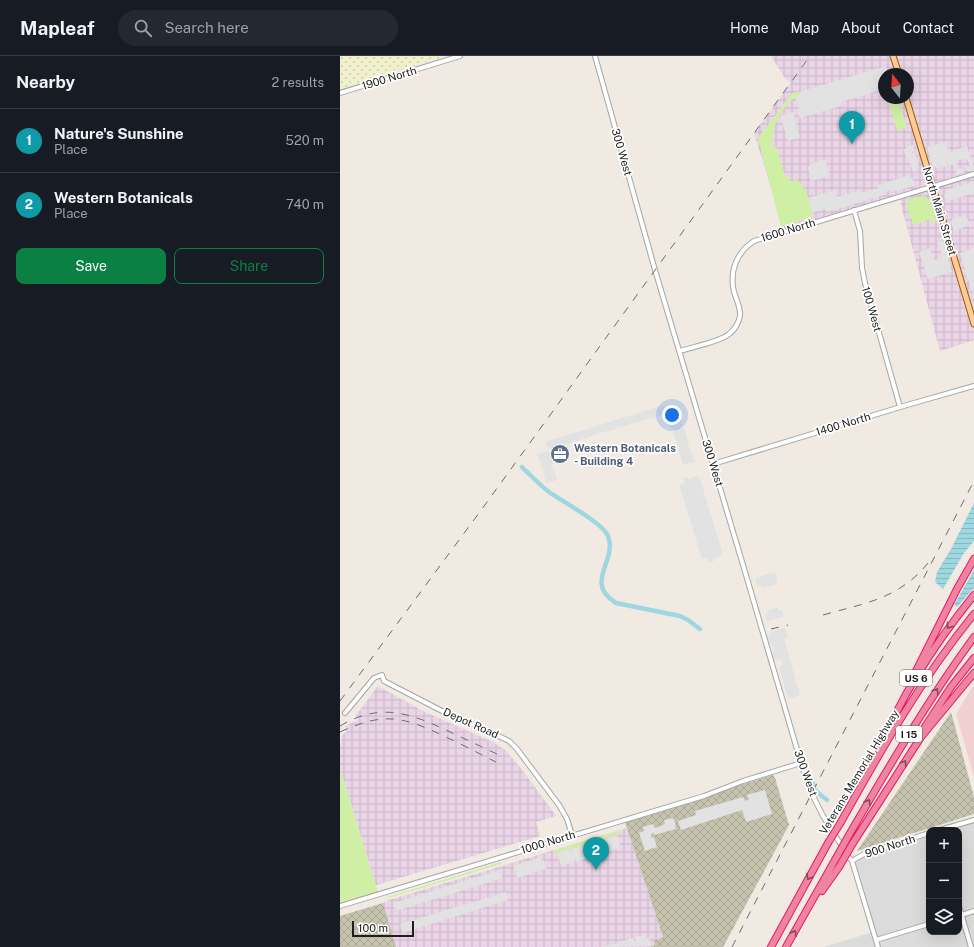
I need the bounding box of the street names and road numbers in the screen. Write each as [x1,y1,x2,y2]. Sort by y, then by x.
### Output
street label: 1900 North [360,64,418,92]
street label: 300 West [610,127,634,177]
street label: North Main Street [921,165,959,257]
street label: 1600 North [759,216,817,244]
street label: 100 West [860,285,884,333]
street label: 1400 North [814,410,872,438]
street label: 300 West [700,438,726,488]
road number: US 6 [900,670,932,686]
street label: Depot Road [441,705,501,741]
street label: Veterans Memorial Highway [817,708,901,836]
road number: I 15 [896,726,922,742]
street label: 300 West [792,748,820,798]
street label: 1000 North [519,828,577,856]
street label: 900 North [863,832,917,860]

